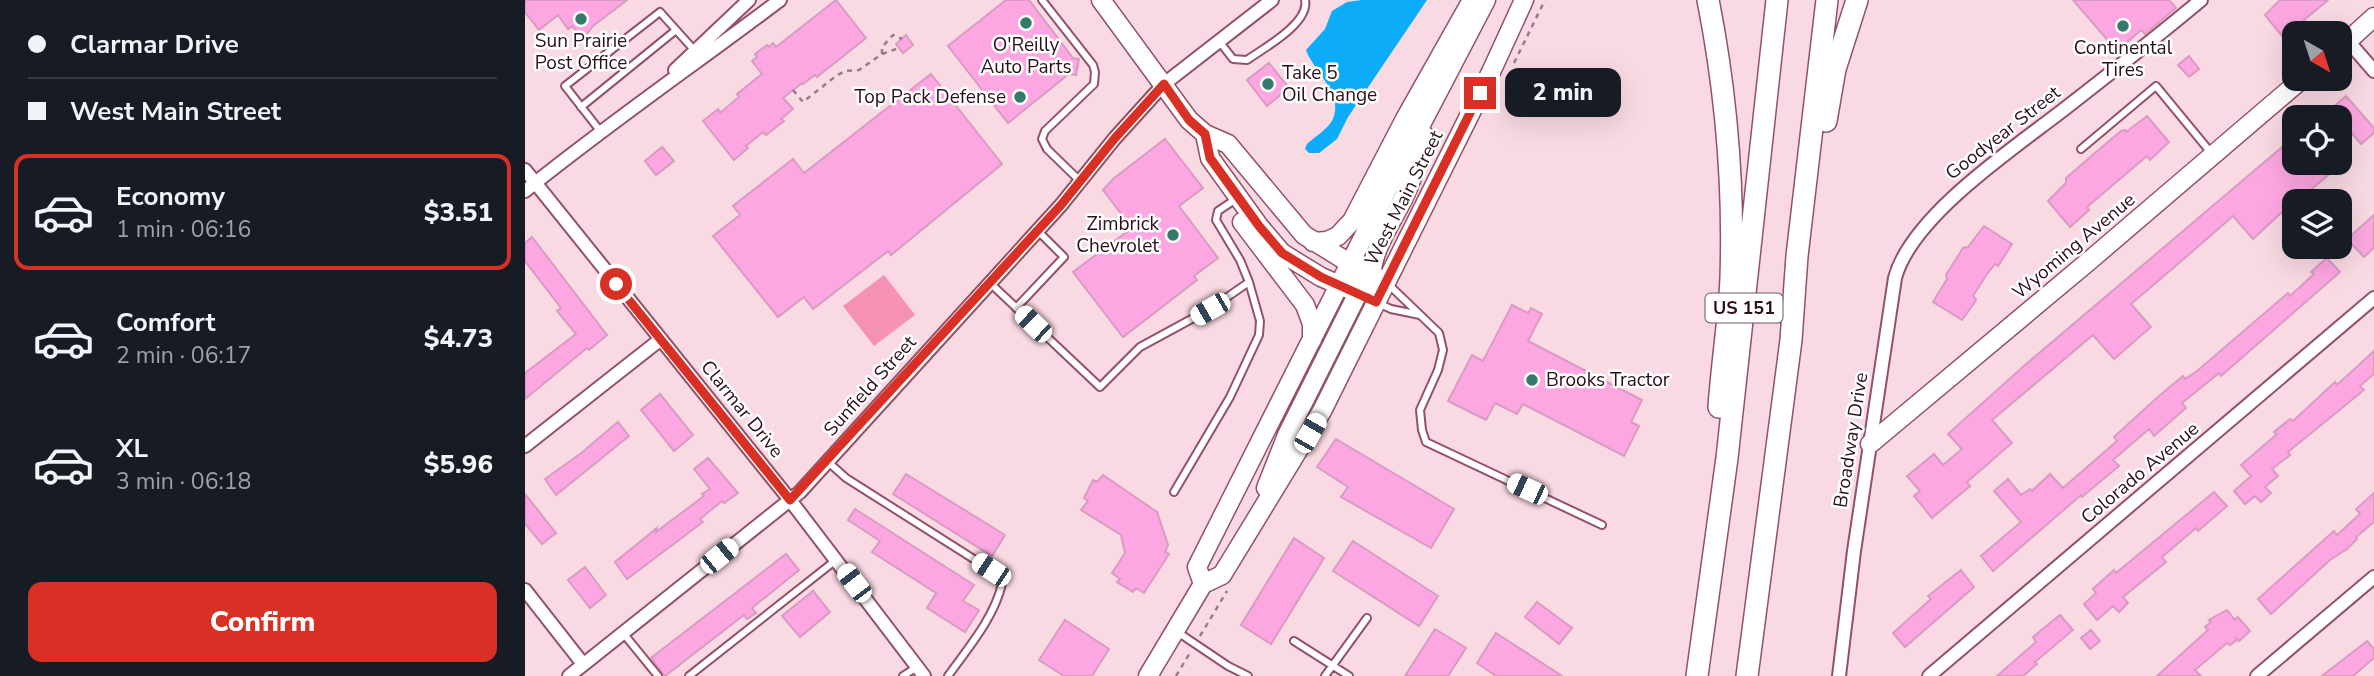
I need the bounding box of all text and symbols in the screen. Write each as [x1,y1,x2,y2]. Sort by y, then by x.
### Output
marker: Sun Prairie Post Office [573,11,589,27]
marker: O'Reilly Auto Parts [1018,15,1034,31]
marker: Continental Tires [2115,18,2131,34]
north arrow [2282,21,2352,91]
map controls [2282,21,2352,259]
text: Clarmar Drive [70,27,239,62]
place label: Sun Prairie Post Office [535,28,627,76]
place label: O'Reilly Auto Parts [980,32,1072,80]
place label: Continental Tires [2074,35,2173,83]
place label: Take 5 Oil Change [1282,60,1377,108]
callout: 2 min [1504,68,1620,118]
marker: Take 5 Oil Change [1260,76,1276,92]
route end [1464,77,1496,109]
text: 2 min [1533,77,1593,108]
street label: Goodyear Street [1940,80,2066,186]
place label: Top Pack Defense [854,84,1006,110]
marker: Top Pack Defense [1012,89,1028,105]
text: West Main Street [70,94,281,129]
button: locate [2282,105,2352,175]
street label: West Main Street [1359,126,1449,270]
text: Economy [116,179,225,214]
icon: car [32,181,95,244]
street label: Wyoming Avenue [2007,187,2141,305]
button: layers [2282,189,2352,259]
text: $3.51 [424,195,493,230]
place label: Zimbrick Chevrolet [1076,211,1159,259]
text: 1 min · 06:16 [116,214,251,245]
marker: Zimbrick Chevrolet [1165,227,1181,243]
route start [600,268,632,300]
car [1187,289,1234,329]
road number: US 151 [1705,294,1783,322]
car [1011,302,1056,346]
text: Comfort [116,305,216,340]
icon: car [32,307,95,370]
text: $4.73 [424,321,493,356]
street label: Sunfield Street [818,330,922,442]
text: 2 min · 06:17 [116,340,251,371]
street label: Clarmar Drive [695,355,789,463]
place label: Brooks Tractor [1546,367,1670,393]
street label: Broadway Drive [1827,370,1875,510]
marker: Brooks Tractor [1524,372,1540,388]
car [1291,410,1330,456]
street label: Colorado Avenue [2075,416,2205,530]
text: XL [116,431,148,466]
icon: car [32,433,95,496]
text: $5.96 [424,447,493,482]
text: 3 min · 06:18 [116,466,251,497]
car [1504,471,1551,507]
car [697,535,742,577]
car [968,550,1015,590]
car [833,560,876,606]
button: Confirm [28,582,497,662]

